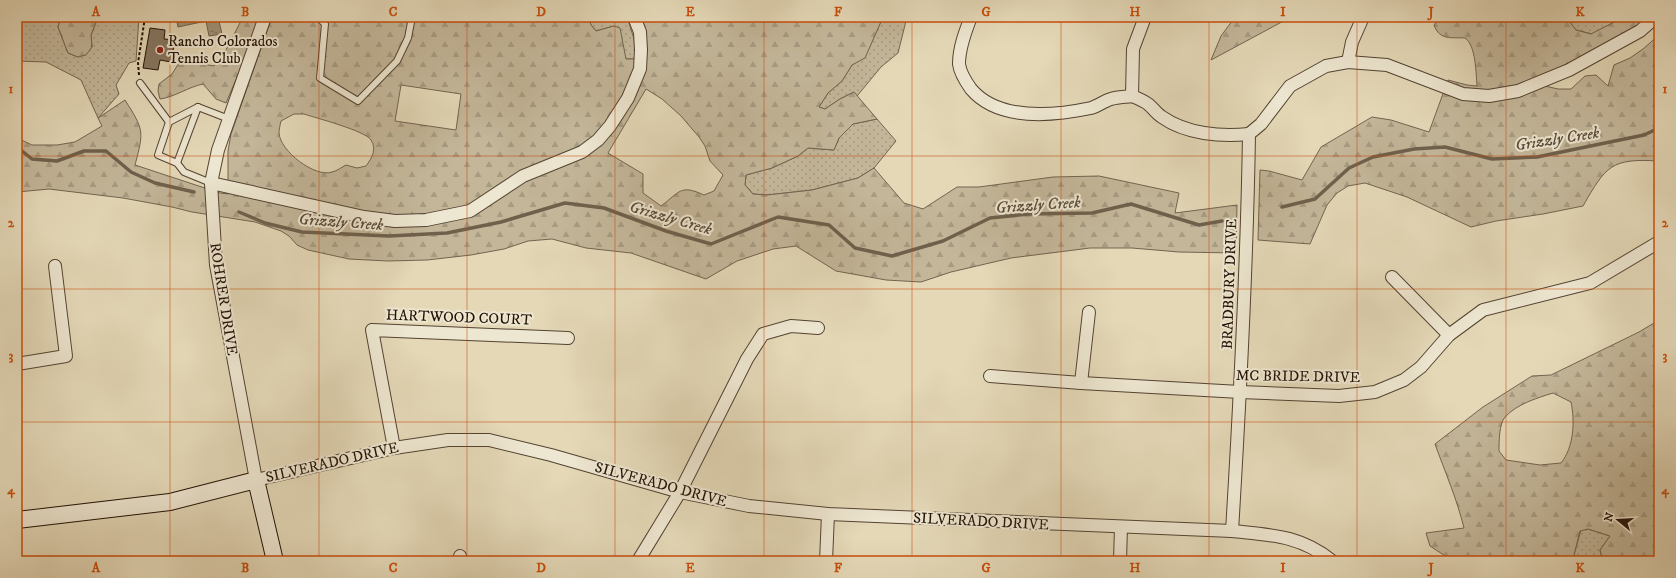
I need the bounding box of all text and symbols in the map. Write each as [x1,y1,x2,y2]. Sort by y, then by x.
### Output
text: A [91,4,101,20]
text: B [241,4,249,20]
text: C [389,4,398,20]
text: D [536,4,546,20]
text: E [685,4,695,20]
text: F [834,4,843,20]
text: G [981,4,991,20]
text: H [1130,4,1141,20]
text: I [1280,4,1286,20]
text: J [1426,4,1434,21]
text: K [1575,4,1585,20]
place label: Rancho Colorados Tennis Club [168,32,278,68]
marker: Rancho Colorados Tennis Club [155,45,165,55]
text: 1 [9,81,14,97]
text: 1 [1663,81,1668,97]
water label: Grizzly Creek [1514,122,1601,156]
water label: Grizzly Creek [995,192,1082,218]
water label: Grizzly Creek [627,197,715,239]
water label: Grizzly Creek [298,209,384,235]
text: 2 [8,215,15,231]
text: 2 [1662,215,1669,231]
street label: BRADBURY DRIVE [1218,218,1241,350]
street label: ROHRER DRIVE [205,241,242,357]
street label: HARTWOOD COURT [386,305,533,330]
text: 3 [9,348,14,364]
text: 3 [1663,348,1668,364]
street label: MC BRIDE DRIVE [1236,366,1361,387]
street label: SILVERADO DRIVE [264,438,401,487]
street label: SILVERADO DRIVE [593,458,729,511]
text: 4 [6,482,15,499]
text: 4 [1660,482,1669,499]
north arrow [1598,500,1638,540]
street label: SILVERADO DRIVE [913,508,1050,535]
text: N [1601,511,1617,524]
text: A [91,560,101,576]
text: B [241,560,249,576]
text: C [389,560,398,576]
text: D [536,560,546,576]
text: E [685,560,695,576]
text: F [834,560,843,576]
text: G [981,560,991,576]
text: H [1130,560,1141,576]
text: I [1280,560,1286,576]
text: J [1426,560,1434,577]
text: K [1575,560,1585,576]

